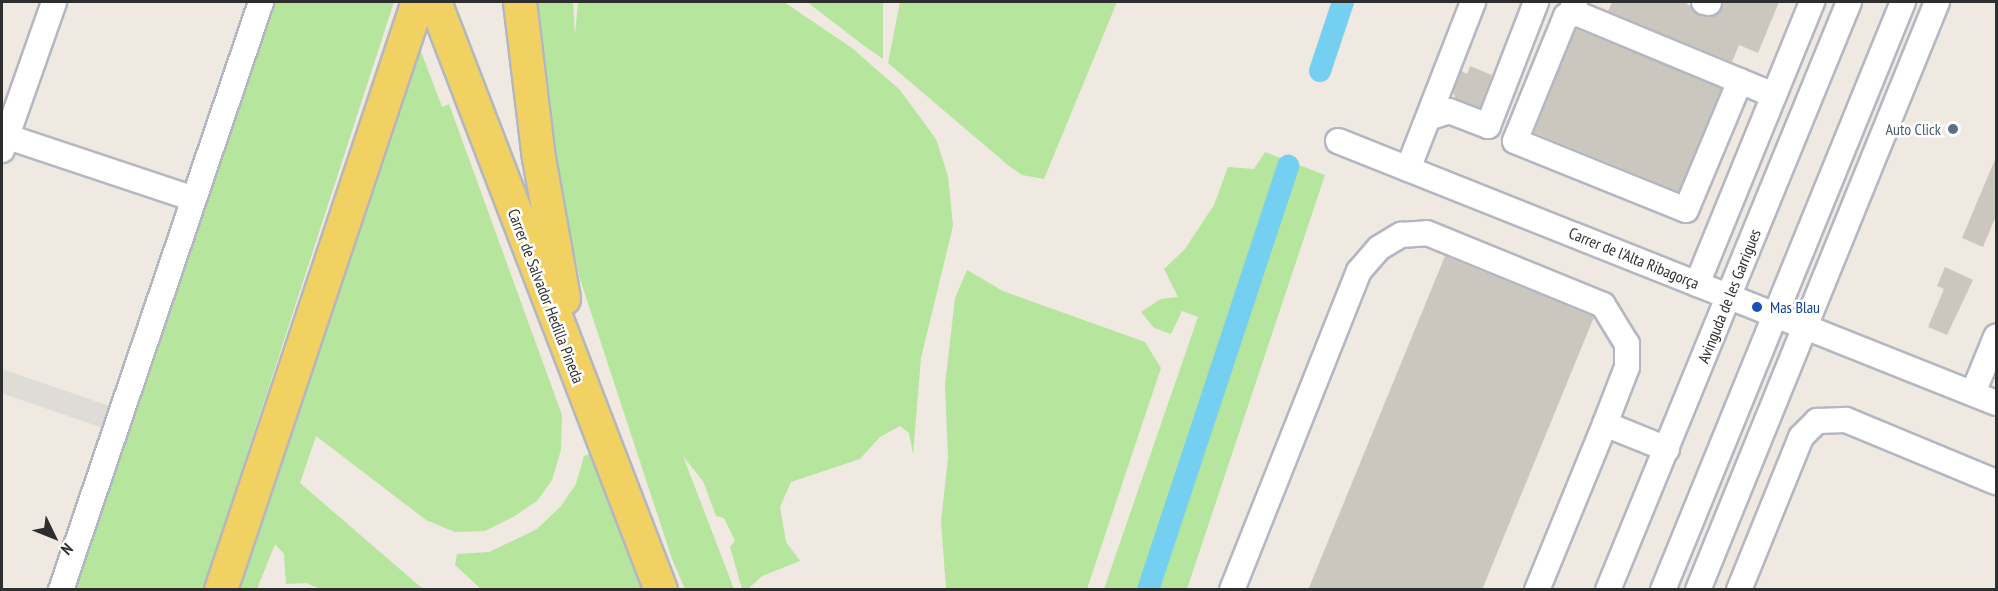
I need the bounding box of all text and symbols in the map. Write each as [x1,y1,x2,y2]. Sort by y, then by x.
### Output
place label: Auto Click [1885,119,1941,139]
marker: Auto Click [1946,122,1960,136]
street label: Carrer de Salvador Hedilla Pineda [504,206,588,386]
street label: Carrer de l'Alta Ribagorça [1566,223,1702,293]
street label: Avinguda de les Garrigues [1693,226,1765,366]
place label: Mas Blau [1770,297,1820,317]
marker: Mas Blau [1748,298,1766,316]
north arrow [24,507,84,567]
text: N [57,539,77,559]

